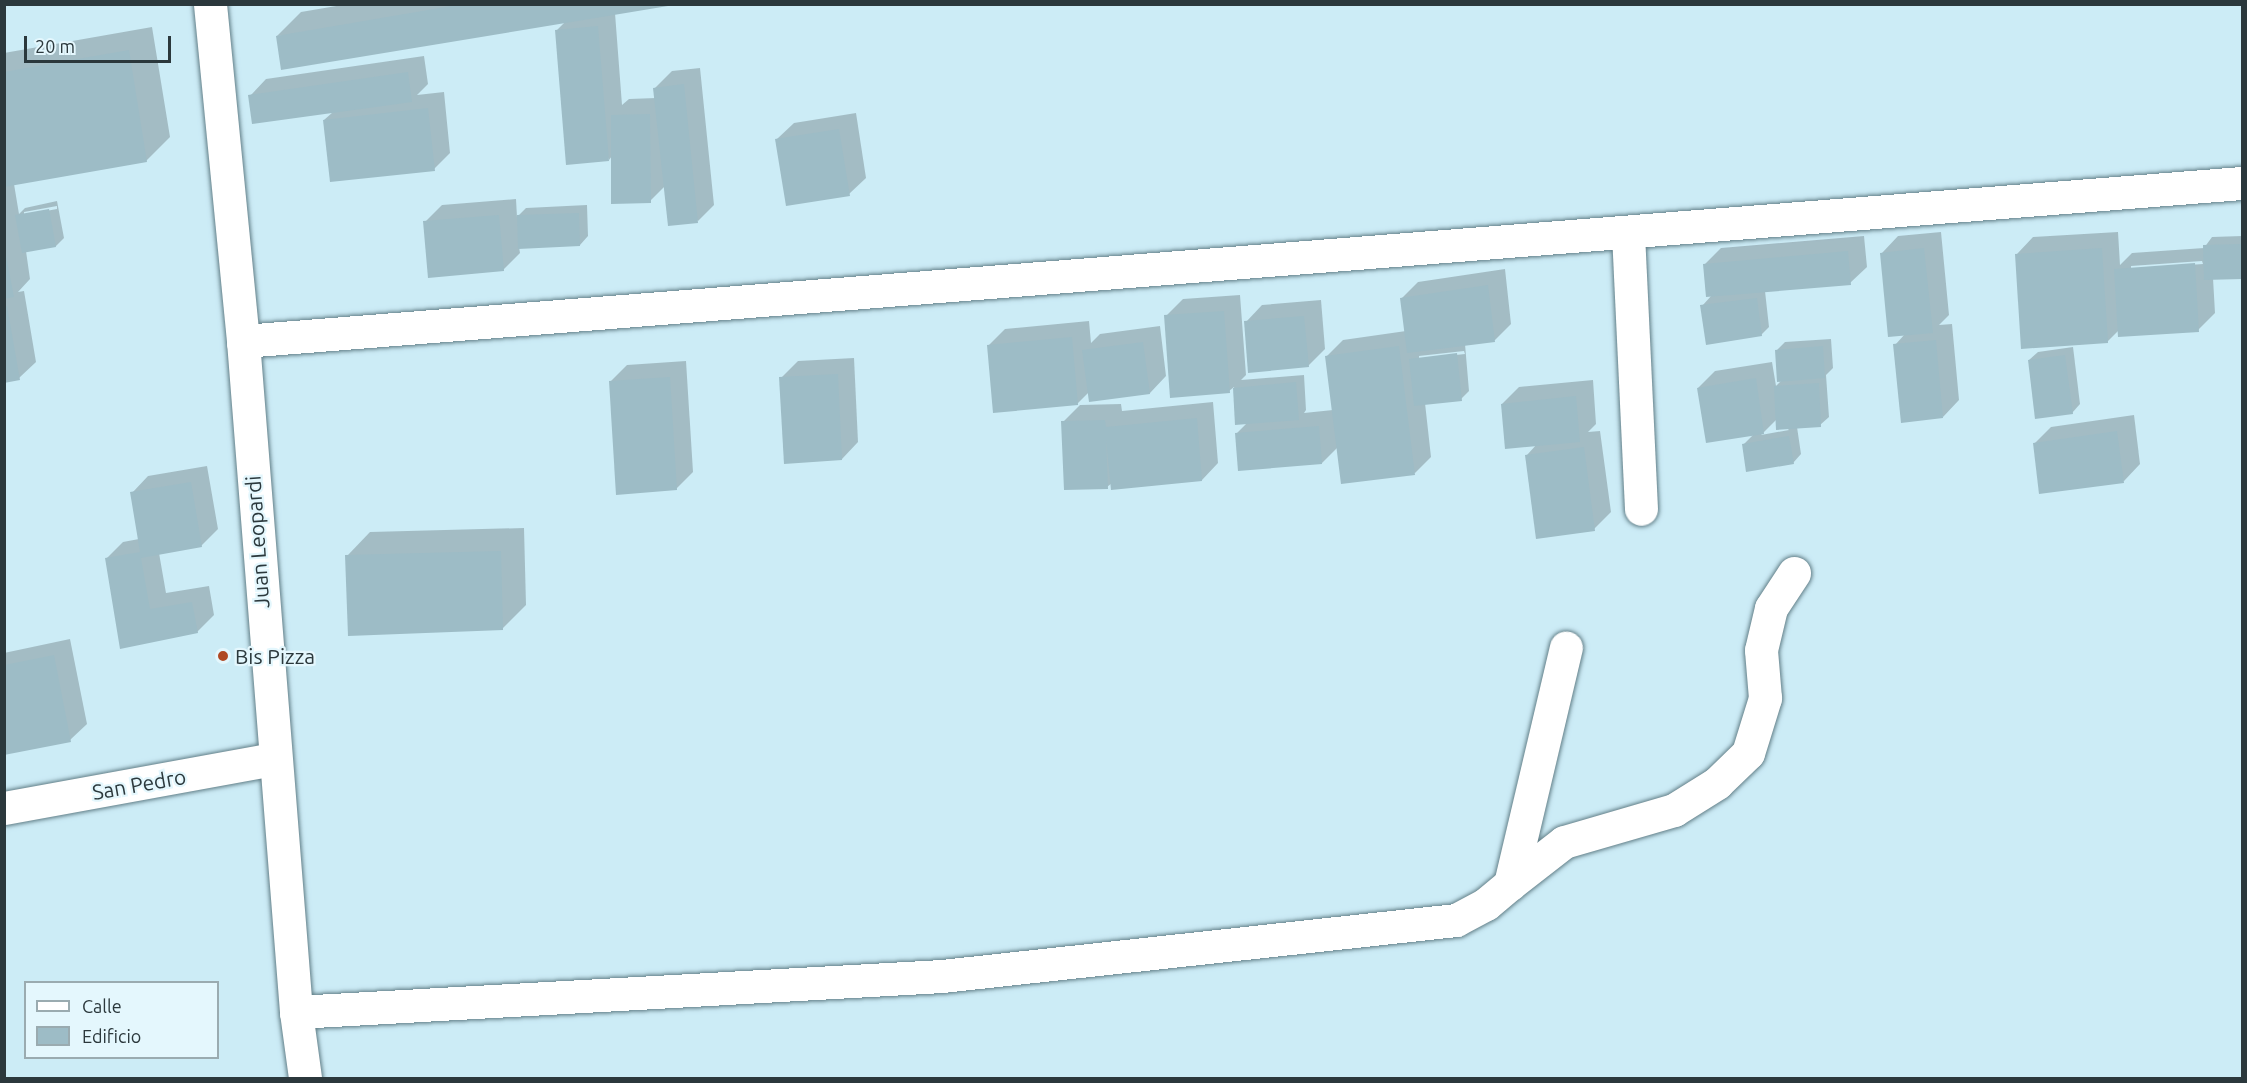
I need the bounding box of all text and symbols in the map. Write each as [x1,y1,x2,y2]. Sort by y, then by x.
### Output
scale bar [27,24,174,62]
text: 20 m [35,36,75,56]
street label: Juan Leopardi [240,475,274,609]
place label: Bis Pizza [235,643,315,669]
marker: Bis Pizza [216,649,230,663]
street label: San Pedro [90,763,188,805]
legend [24,981,219,1059]
text: Calle [82,996,122,1016]
text: Edificio [82,1026,141,1046]

